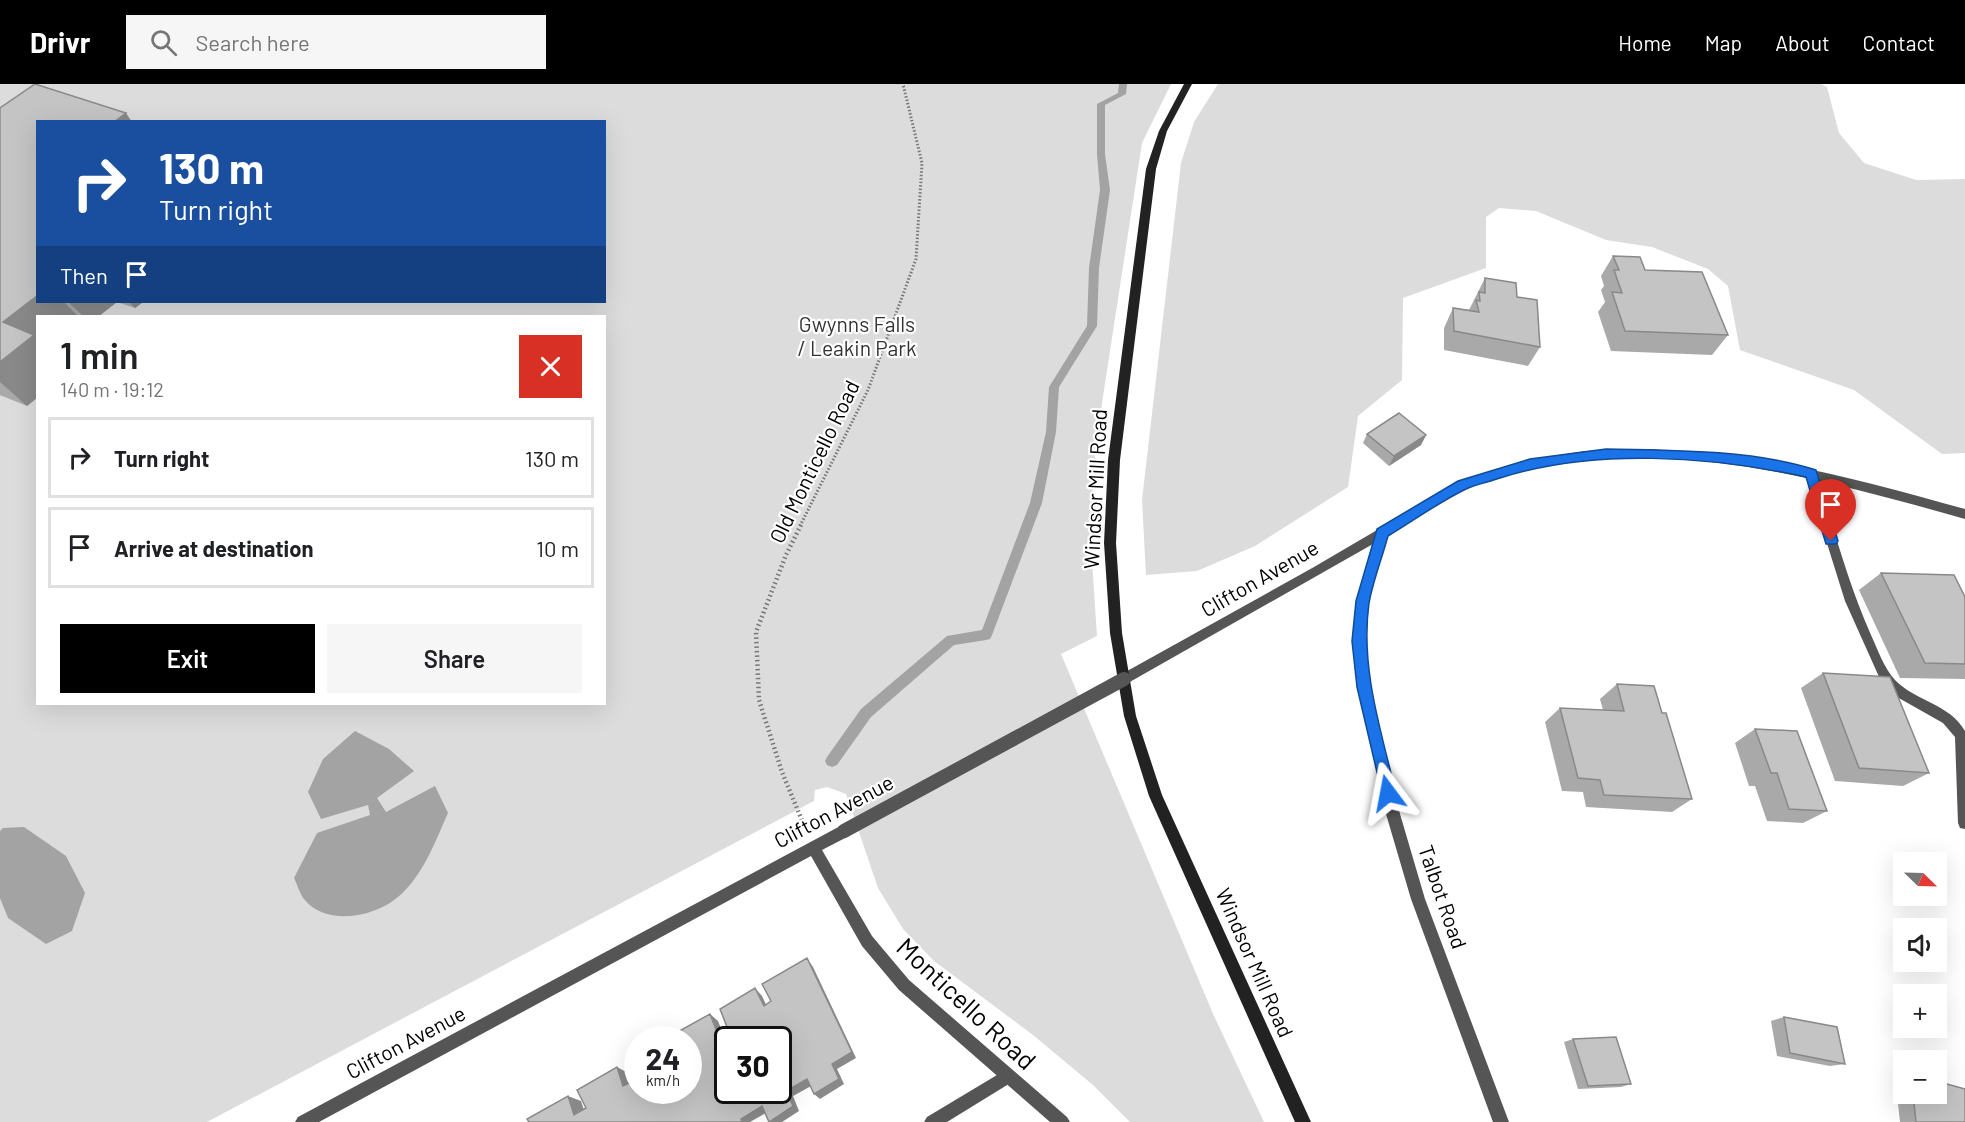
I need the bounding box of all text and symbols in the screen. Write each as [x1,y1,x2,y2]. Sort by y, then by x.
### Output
search box [126,15,546,69]
text: Drivr [30,25,90,59]
icon: search [147,26,180,59]
text: Search here [195,29,310,55]
text: Home [1618,30,1672,55]
text: Map [1705,30,1742,55]
text: About [1775,30,1830,55]
text: Contact [1863,30,1935,55]
text: 130 m [159,142,264,192]
icon: right [60,144,138,222]
text: Turn right [159,193,273,225]
icon: arrive [120,258,153,291]
text: Then [60,262,108,288]
park label: Gwynns Falls / Leakin Park [797,311,917,360]
text: 1 min [60,333,139,376]
button: close [519,335,582,398]
street label: Old Monticello Road [763,376,864,547]
text: 140 m · 19:12 [60,377,164,401]
street label: Windsor Mill Road [1078,408,1111,570]
icon: right [63,441,96,474]
text: Turn right [114,445,209,471]
text: 130 m [525,445,579,471]
pin [1805,479,1856,541]
icon: arrive [1814,488,1847,521]
icon: arrive [63,531,96,564]
street label: Clifton Avenue [1196,534,1322,621]
text: Arrive at destination [114,535,313,561]
text: 10 m [536,535,579,561]
button: Exit [60,624,315,693]
button: Share [327,624,582,693]
position arrow [1356,761,1420,825]
street label: Clifton Avenue [769,769,897,853]
street label: Talbot Road [1414,841,1473,952]
north arrow [1893,852,1947,906]
map controls [1893,852,1947,1104]
street label: Windsor Mill Road [1211,884,1299,1041]
button: sound [1893,918,1947,972]
street label: Monticello Road [891,931,1043,1075]
button: + [1893,984,1947,1038]
street label: Clifton Avenue [341,1000,469,1084]
speed limit sign: 30 [714,1026,792,1104]
text: 24 [646,1040,680,1076]
button: − [1893,1050,1947,1104]
text: km/h [646,1071,680,1089]

